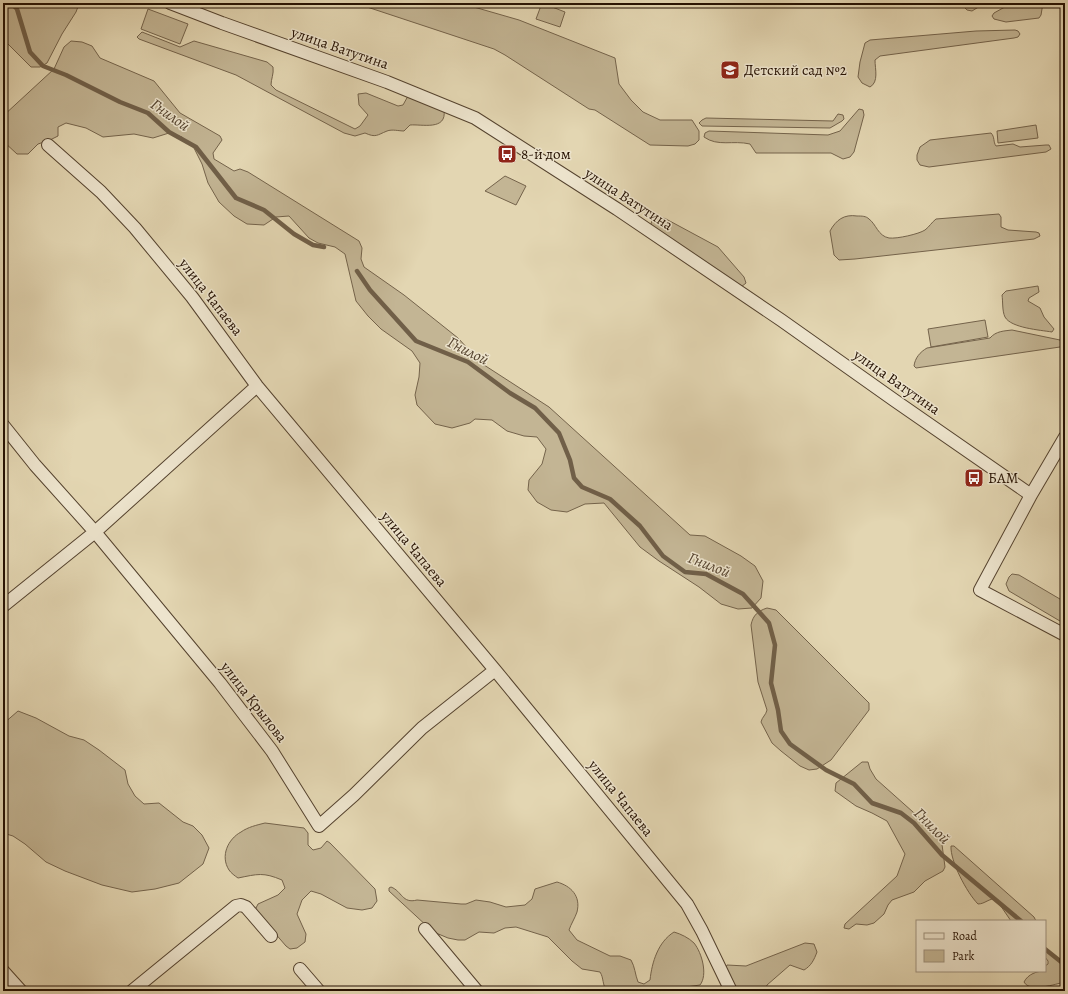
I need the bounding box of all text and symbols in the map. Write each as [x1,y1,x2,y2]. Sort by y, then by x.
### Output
street label: улица Ватутина [288,22,391,74]
school or university icon: Детский сад №2 [719,59,741,81]
place label: Детский сад №2 [744,60,847,80]
water label: Гнилой [146,93,194,137]
bus stop icon: 8-й дом [496,143,518,165]
place label: 8-й дом [521,144,571,164]
street label: улица Ватутина [580,162,677,235]
street label: улица Чапаева [174,253,248,340]
water label: Гнилой [443,331,493,371]
street label: улица Ватутина [849,344,944,419]
bus stop icon: БАМ [963,467,985,489]
place label: БАМ [988,468,1018,488]
street label: улица Чапаева [376,506,452,591]
water label: Гнилой [685,547,733,583]
street label: улица Крылова [215,657,292,747]
street label: улица Чапаева [583,755,658,841]
water label: Гнилой [909,803,955,849]
legend [916,920,1046,972]
text: Road [952,928,978,944]
text: Park [952,948,975,964]

